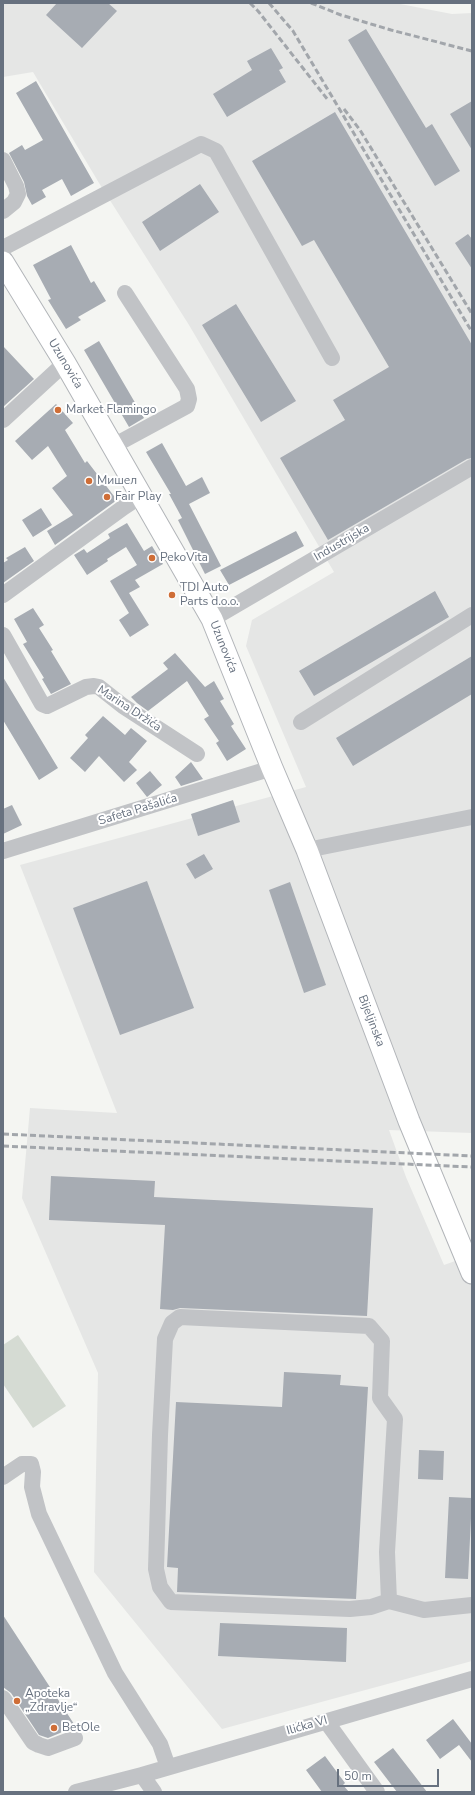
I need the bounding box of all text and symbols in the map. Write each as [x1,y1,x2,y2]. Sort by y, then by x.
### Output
street label: Uzunovića [45,337,85,391]
place label: Market Flamingo [66,403,156,417]
marker: Market Flamingo [53,405,63,415]
place label: Мишел [97,474,137,488]
marker: Мишел [84,476,94,486]
place label: Fair Play [115,490,161,504]
marker: Fair Play [102,492,112,502]
street label: Industrijska [312,521,372,565]
place label: PekoVita [160,551,208,565]
marker: PekoVita [147,553,157,563]
place label: TDI Auto Parts d.o.o. [180,581,239,609]
marker: TDI Auto Parts d.o.o. [167,590,177,600]
street label: Uzunovića [206,619,240,675]
street label: Marina Držića [94,683,164,735]
street label: Safeta Pašalića [97,791,179,829]
street label: Bijeljinska [355,993,387,1049]
place label: Apoteka „Zdravlje“ [25,1687,78,1715]
marker: Apoteka „Zdravlje“ [12,1696,22,1706]
street label: Ilićka VI [285,1713,329,1739]
place label: BetOle [62,1721,100,1735]
marker: BetOle [49,1723,59,1733]
scale bar [339,1761,441,1787]
text: 50 m [344,1768,372,1784]

